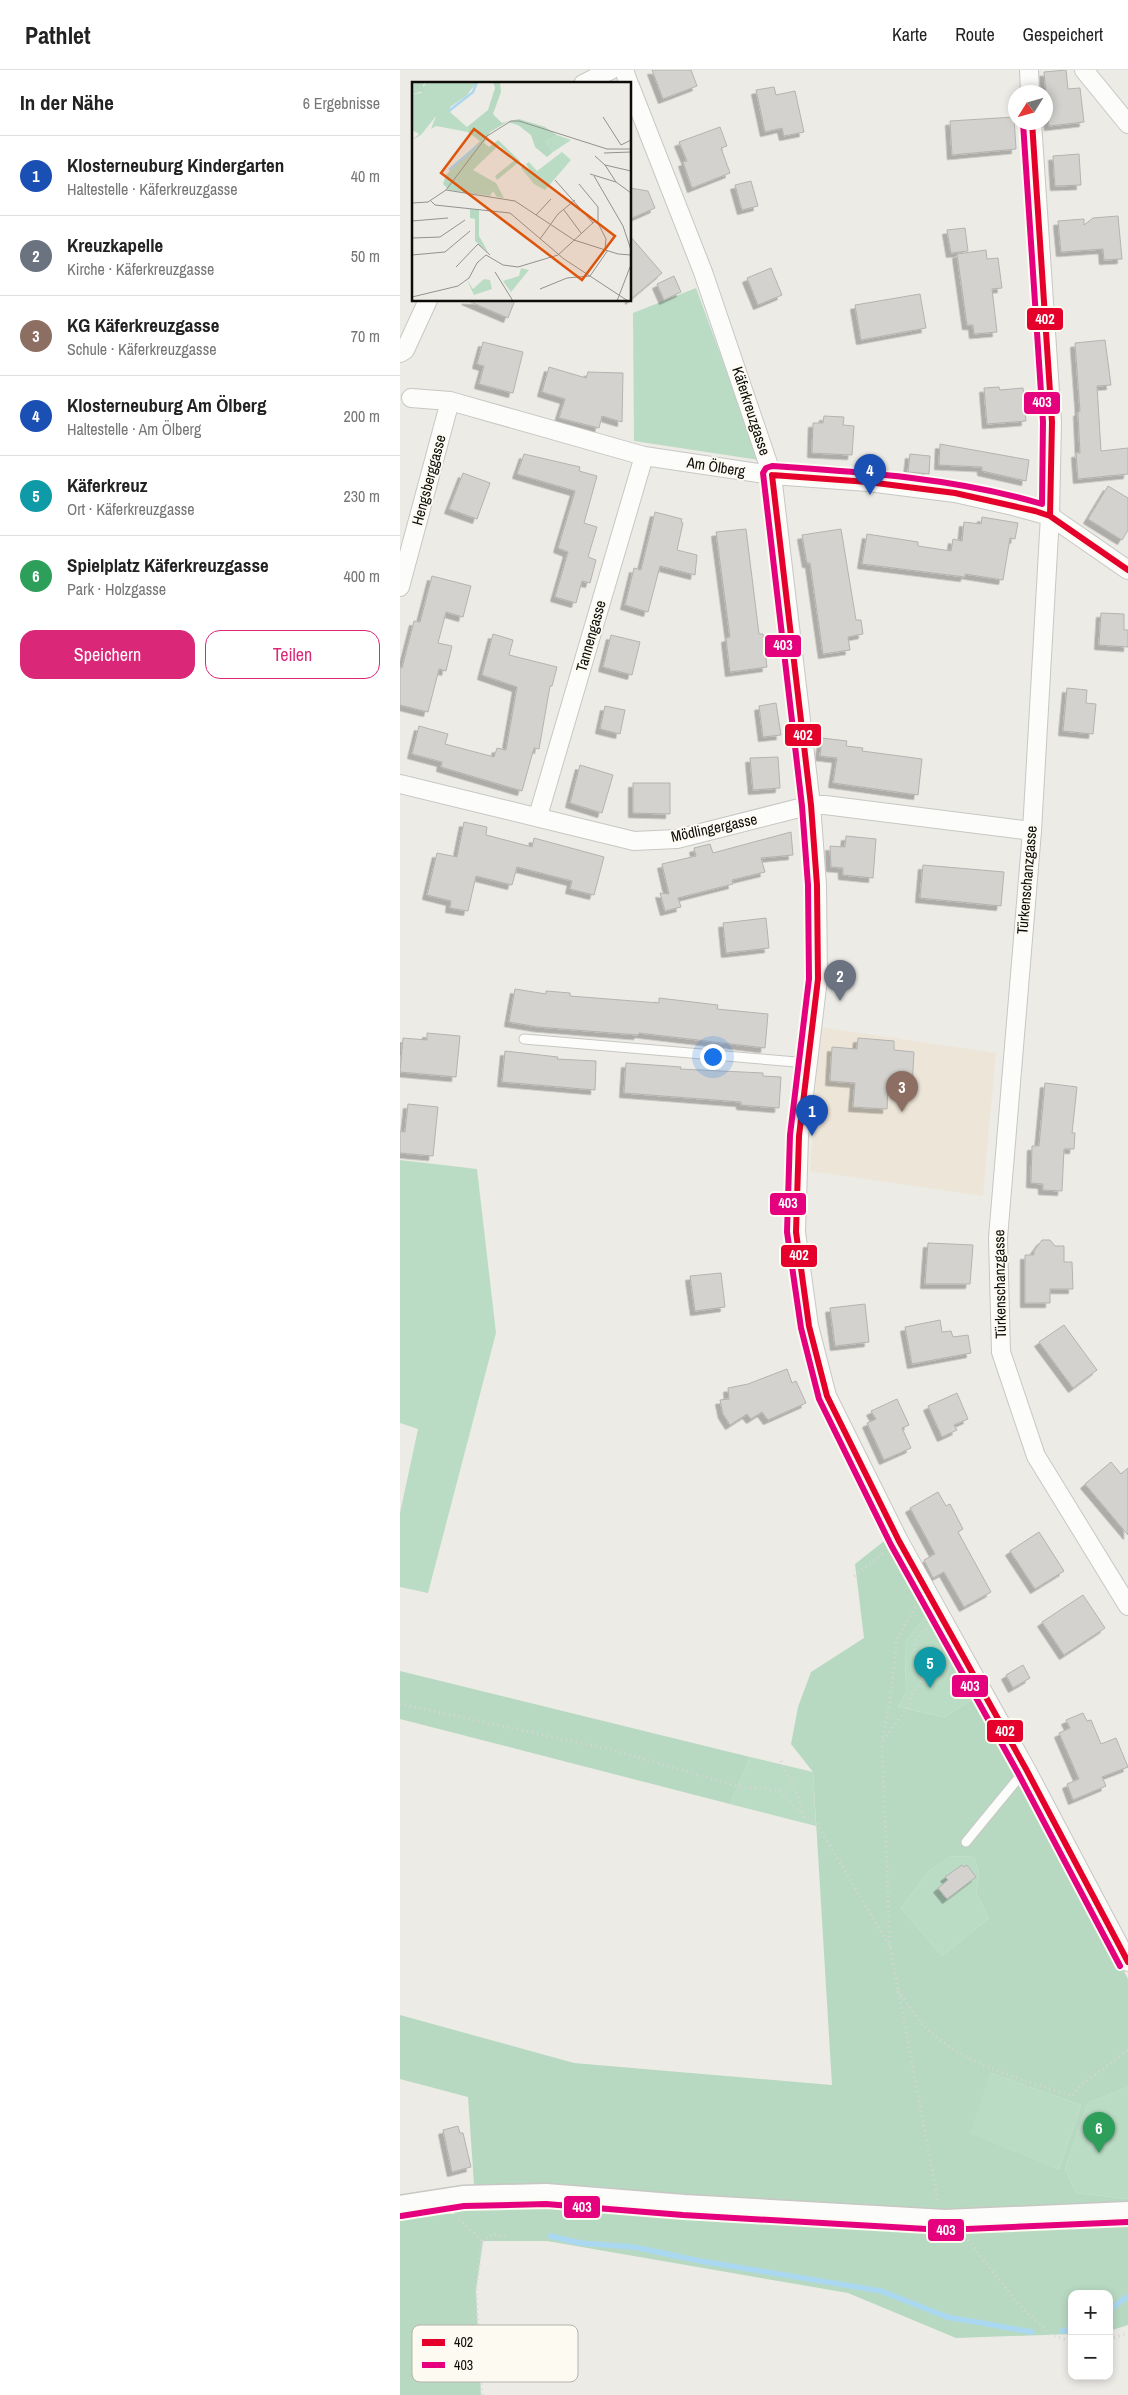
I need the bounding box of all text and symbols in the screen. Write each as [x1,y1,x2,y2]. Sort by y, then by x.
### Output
text: Pathlet [25,19,91,51]
text: Karte [892,22,927,47]
text: Route [955,22,995,47]
text: Gespeichert [1023,22,1103,47]
inset map [412,82,631,301]
north arrow [1008,85,1053,130]
text: In der Nähe [20,88,114,117]
text: 6 Ergebnisse [303,92,380,114]
text: Klosterneuburg Kindergarten [67,152,284,178]
text: 1 [32,165,40,187]
text: 40 m [351,165,380,187]
text: Haltestelle · Käferkreuzgasse [67,178,238,200]
text: Kreuzkapelle [67,232,163,258]
text: 2 [32,245,40,267]
text: 50 m [351,245,380,267]
text: Kirche · Käferkreuzgasse [67,258,214,280]
line badge: 402 [1026,307,1064,331]
text: 402 [1035,310,1055,328]
text: KG Käferkreuzgasse [67,312,219,338]
text: 3 [32,325,40,347]
text: 70 m [351,325,380,347]
text: Schule · Käferkreuzgasse [67,338,217,360]
street label: Käferkreuzgasse [727,364,776,458]
line badge: 403 [1023,391,1061,415]
text: Klosterneuburg Am Ölberg [67,392,266,418]
text: 403 [1032,393,1052,411]
text: 4 [32,405,40,427]
text: 200 m [344,405,380,427]
text: Haltestelle · Am Ölberg [67,418,201,440]
street label: Hengsberggasse [406,432,451,528]
street label: Am Ölberg [684,451,747,481]
pin: 4 [854,454,886,495]
text: Käferkreuz [67,472,148,498]
text: 5 [32,485,40,507]
text: 230 m [344,485,380,507]
text: Ort · Käferkreuzgasse [67,498,195,520]
text: Spielplatz Käferkreuzgasse [67,552,269,578]
text: 6 [32,565,40,587]
text: 400 m [344,565,380,587]
text: Park · Holzgasse [67,578,166,600]
street label: Tannengasse [570,598,611,674]
button: Speichern [20,630,195,679]
button: Teilen [205,630,380,679]
line badge: 403 [764,634,802,658]
text: 403 [773,636,793,654]
line badge: 402 [784,723,822,747]
text: 402 [793,726,813,744]
street label: Mödlingergasse [669,808,759,847]
street label: Türkenschanzgasse [1011,825,1042,935]
pin: 2 [824,960,856,1001]
your location [700,1044,726,1070]
pin: 3 [886,1071,918,1112]
pin: 1 [796,1095,828,1136]
line badge: 403 [769,1192,807,1216]
text: 403 [778,1194,798,1212]
street label: Türkenschanzgasse [988,1229,1011,1339]
line badge: 402 [780,1244,818,1268]
text: 402 [789,1246,809,1264]
pin: 5 [914,1647,946,1688]
line badge: 403 [951,1674,989,1698]
text: 403 [960,1677,980,1695]
line badge: 402 [986,1719,1024,1743]
text: 402 [995,1722,1015,1740]
pin: 6 [1083,2112,1115,2153]
line badge: 403 [563,2195,601,2219]
text: 403 [572,2198,592,2216]
line badge: 403 [927,2218,965,2242]
text: 403 [936,2221,956,2239]
map controls [1068,2290,1113,2380]
button: + [1068,2290,1113,2335]
legend [412,2325,578,2382]
text: 402 [454,2333,473,2351]
button: − [1068,2335,1113,2380]
text: 403 [454,2356,473,2374]

